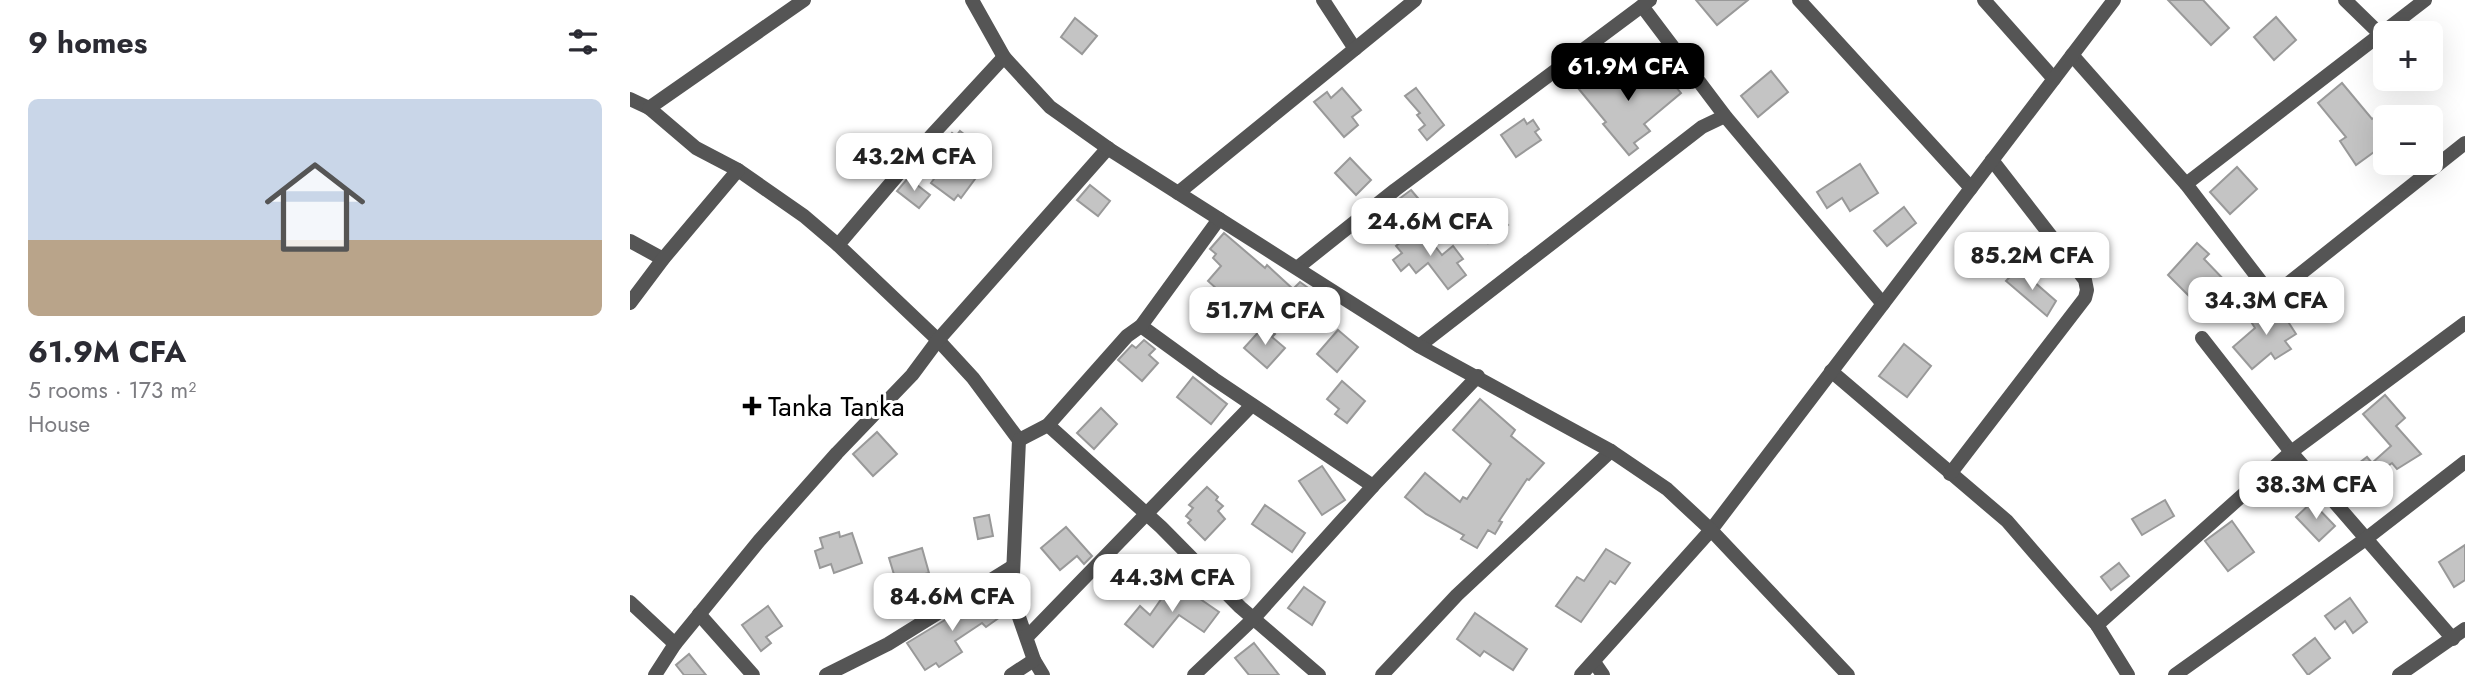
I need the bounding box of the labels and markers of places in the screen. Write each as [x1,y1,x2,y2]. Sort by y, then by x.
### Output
pin: 61.9M CFA [1548,43,1708,103]
pin: 43.2M CFA [834,134,994,193]
pin: 24.6M CFA [1350,198,1510,258]
pin: 85.2M CFA [1952,232,2112,292]
pin: 34.3M CFA [2186,278,2346,337]
pin: 51.7M CFA [1185,288,1345,347]
place label: Tanka Tanka [768,386,905,427]
marker: Tanka Tanka [742,396,762,416]
pin: 38.3M CFA [2236,462,2396,521]
pin: 44.3M CFA [1092,554,1252,614]
pin: 84.6M CFA [872,574,1032,633]

